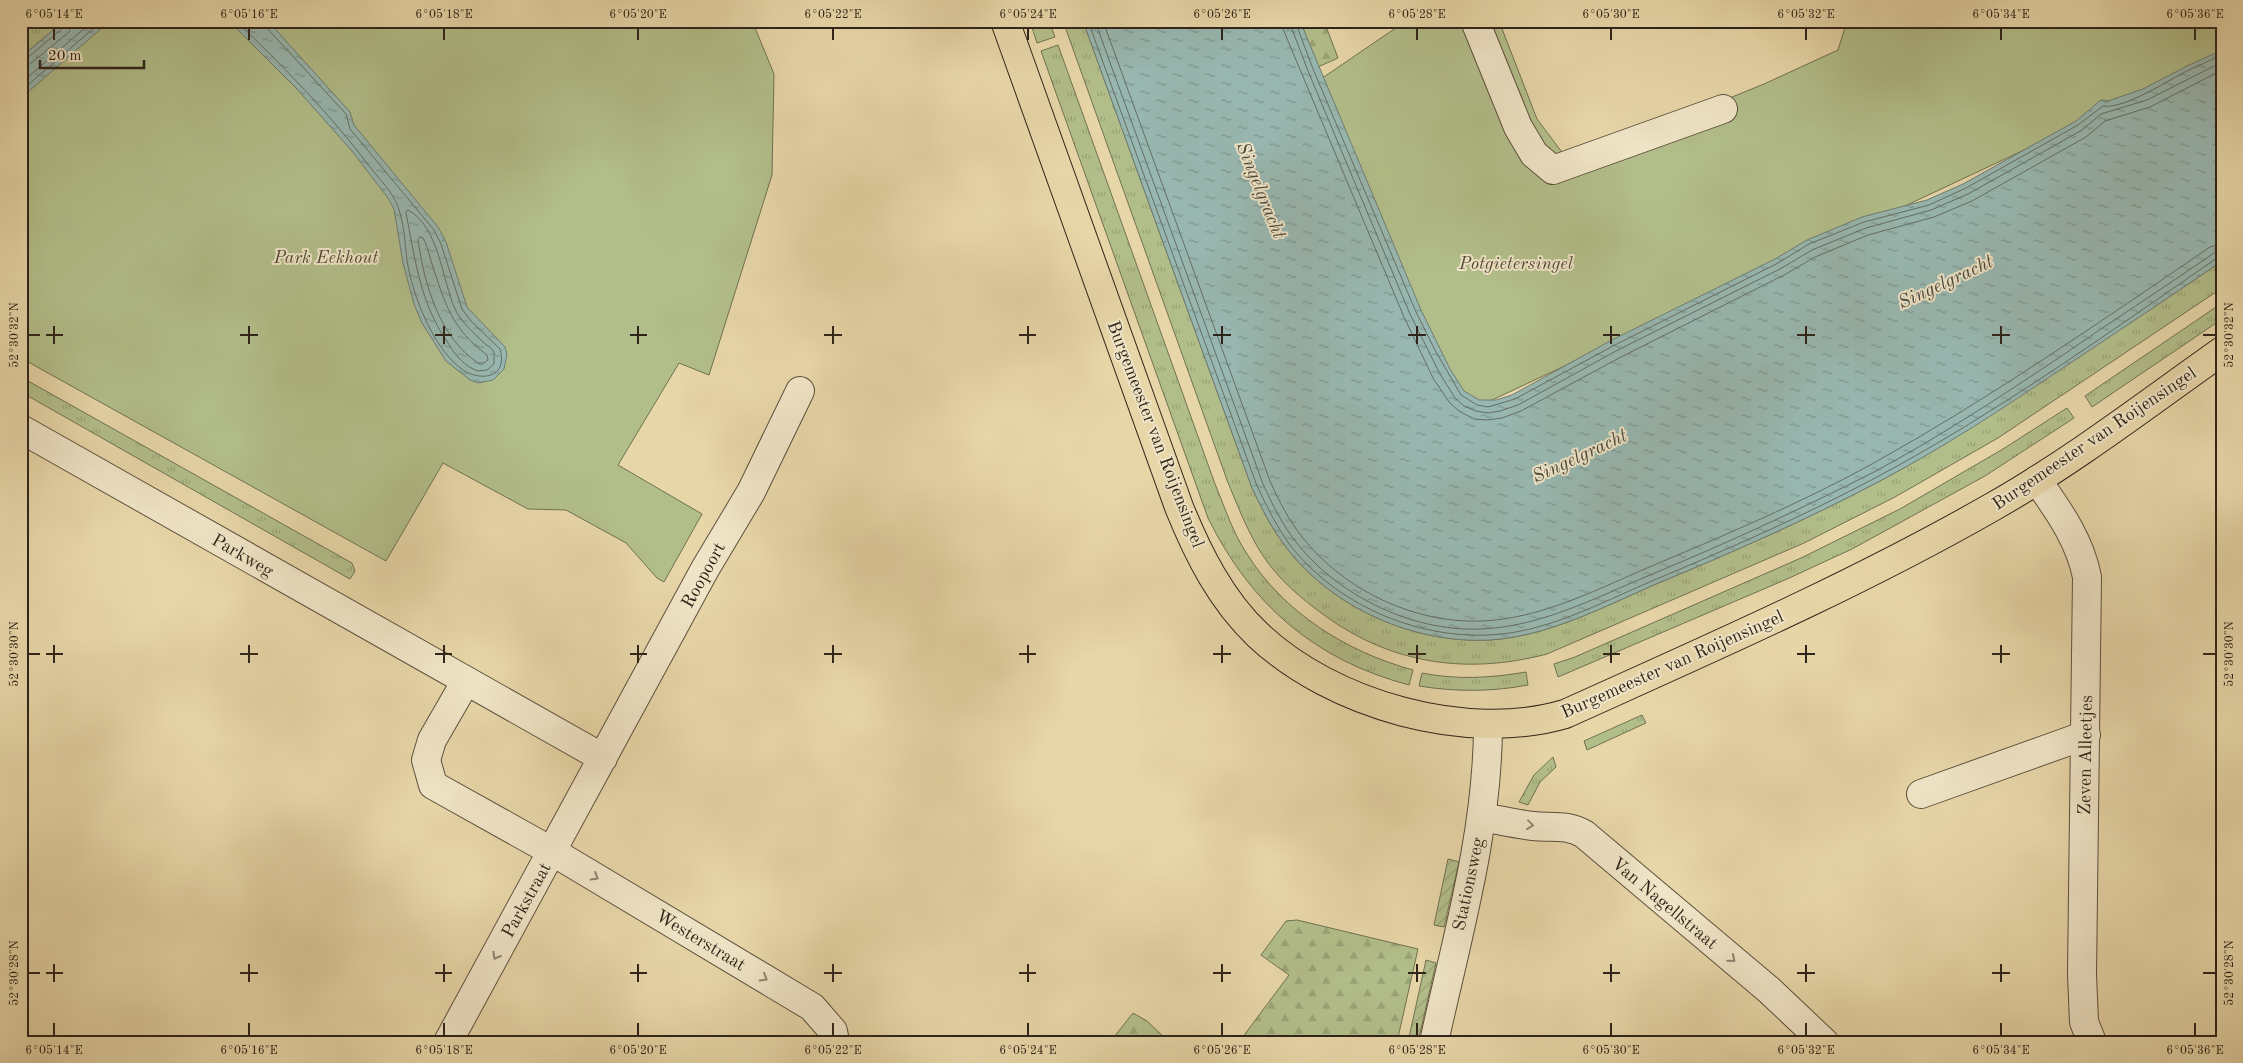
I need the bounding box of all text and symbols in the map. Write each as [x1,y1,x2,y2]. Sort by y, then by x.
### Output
text: 6°05'14"E [25,8,83,21]
text: 6°05'16"E [220,8,278,21]
text: 6°05'18"E [415,8,473,21]
text: 6°05'20"E [609,8,667,21]
text: 6°05'22"E [804,8,862,21]
text: 6°05'24"E [999,8,1057,21]
text: 6°05'26"E [1193,8,1251,21]
text: 6°05'28"E [1388,8,1446,21]
text: 6°05'30"E [1582,8,1640,21]
text: 6°05'32"E [1777,8,1835,21]
text: 6°05'34"E [1972,8,2030,21]
text: 6°05'36"E [2166,8,2224,21]
scale bar [40,38,144,70]
text: 20 m [48,49,82,64]
water label: Singelgracht [1232,140,1288,243]
park label: Park Eekhout [273,249,379,267]
water label: Singelgracht [1895,253,1997,314]
park label: Potgietersingel [1458,255,1574,273]
text: 52°30'32"N [8,302,21,368]
text: 52°30'32"N [2223,302,2236,368]
street label: Burgemeester van Roijensingel [1103,318,1207,550]
street label: Burgemeester van Roijensingel [1989,364,2200,514]
water label: Singelgracht [1529,427,1631,488]
street label: Parkweg [208,531,277,581]
street label: Roopoort [679,540,729,611]
street label: Burgemeester van Roijensingel [1558,608,1786,722]
text: 52°30'30"N [8,621,21,687]
text: 52°30'30"N [2223,621,2236,687]
street label: Zeven Alleetjes [2076,695,2096,815]
one-way arrow [1526,819,1534,830]
street label: Stationsweg [1450,836,1488,933]
street label: Van Nagellstraat [1608,854,1721,953]
street label: Parkstraat [499,860,555,941]
one-way arrow [590,870,599,880]
street label: Westerstraat [653,907,748,975]
text: 52°30'28"N [8,940,21,1006]
text: 52°30'28"N [2223,940,2236,1006]
one-way arrow [492,950,502,959]
one-way arrow [1727,954,1736,963]
one-way arrow [759,972,768,982]
text: 6°05'14"E [25,1044,83,1057]
text: 6°05'16"E [220,1044,278,1057]
text: 6°05'18"E [415,1044,473,1057]
text: 6°05'20"E [609,1044,667,1057]
text: 6°05'22"E [804,1044,862,1057]
text: 6°05'24"E [999,1044,1057,1057]
text: 6°05'26"E [1193,1044,1251,1057]
text: 6°05'28"E [1388,1044,1446,1057]
text: 6°05'30"E [1582,1044,1640,1057]
text: 6°05'32"E [1777,1044,1835,1057]
text: 6°05'34"E [1972,1044,2030,1057]
text: 6°05'36"E [2166,1044,2224,1057]

